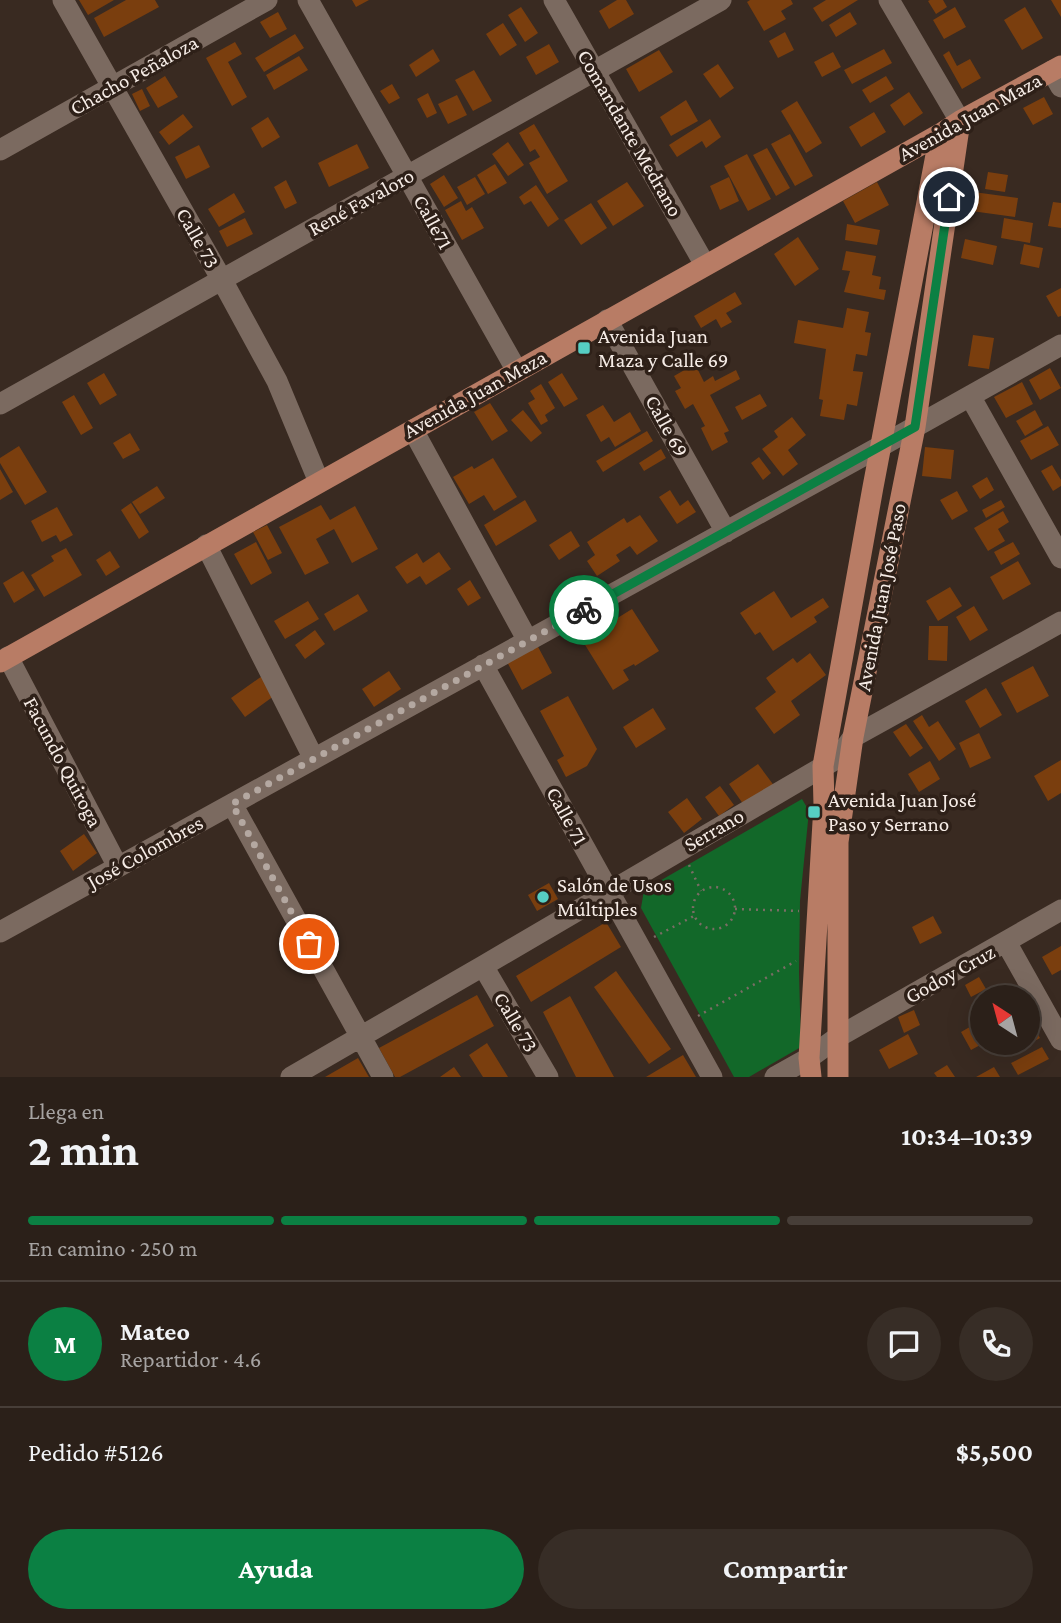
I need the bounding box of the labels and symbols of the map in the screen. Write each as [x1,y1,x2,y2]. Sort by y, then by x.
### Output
street label: Chacho Peñaloza [66,30,202,120]
street label: Comandante Medrano [572,45,688,221]
street label: Avenida Juan Maza [894,68,1046,166]
street label: René Favaloro [304,163,418,241]
pin [919,167,979,227]
street label: Calle71 [408,191,458,253]
street label: Calle 73 [171,204,225,272]
place label: Avenida Juan Maza y Calle 69 [598,324,728,372]
marker: Avenida Juan Maza y Calle 69 [576,340,592,356]
street label: Avenida Juan Maza [399,345,551,443]
street label: Calle 69 [640,391,694,461]
street label: Avenida Juan José Paso [851,501,911,693]
courier [549,575,619,645]
street label: Facundo Quiroga [19,693,108,831]
street label: Calle 71 [541,783,593,849]
place label: Avenida Juan José Paso y Serrano [828,788,976,836]
street label: Serrano [680,803,748,857]
marker: Avenida Juan José Paso y Serrano [806,804,822,820]
street label: José Colombres [81,810,207,895]
place label: Salón de Usos Múltiples [557,873,672,921]
marker: Salón de Usos Múltiples [535,889,551,905]
pin [279,914,339,974]
street label: Godoy Cruz [901,940,999,1008]
north arrow [970,985,1040,1055]
street label: Calle 73 [489,988,543,1056]

